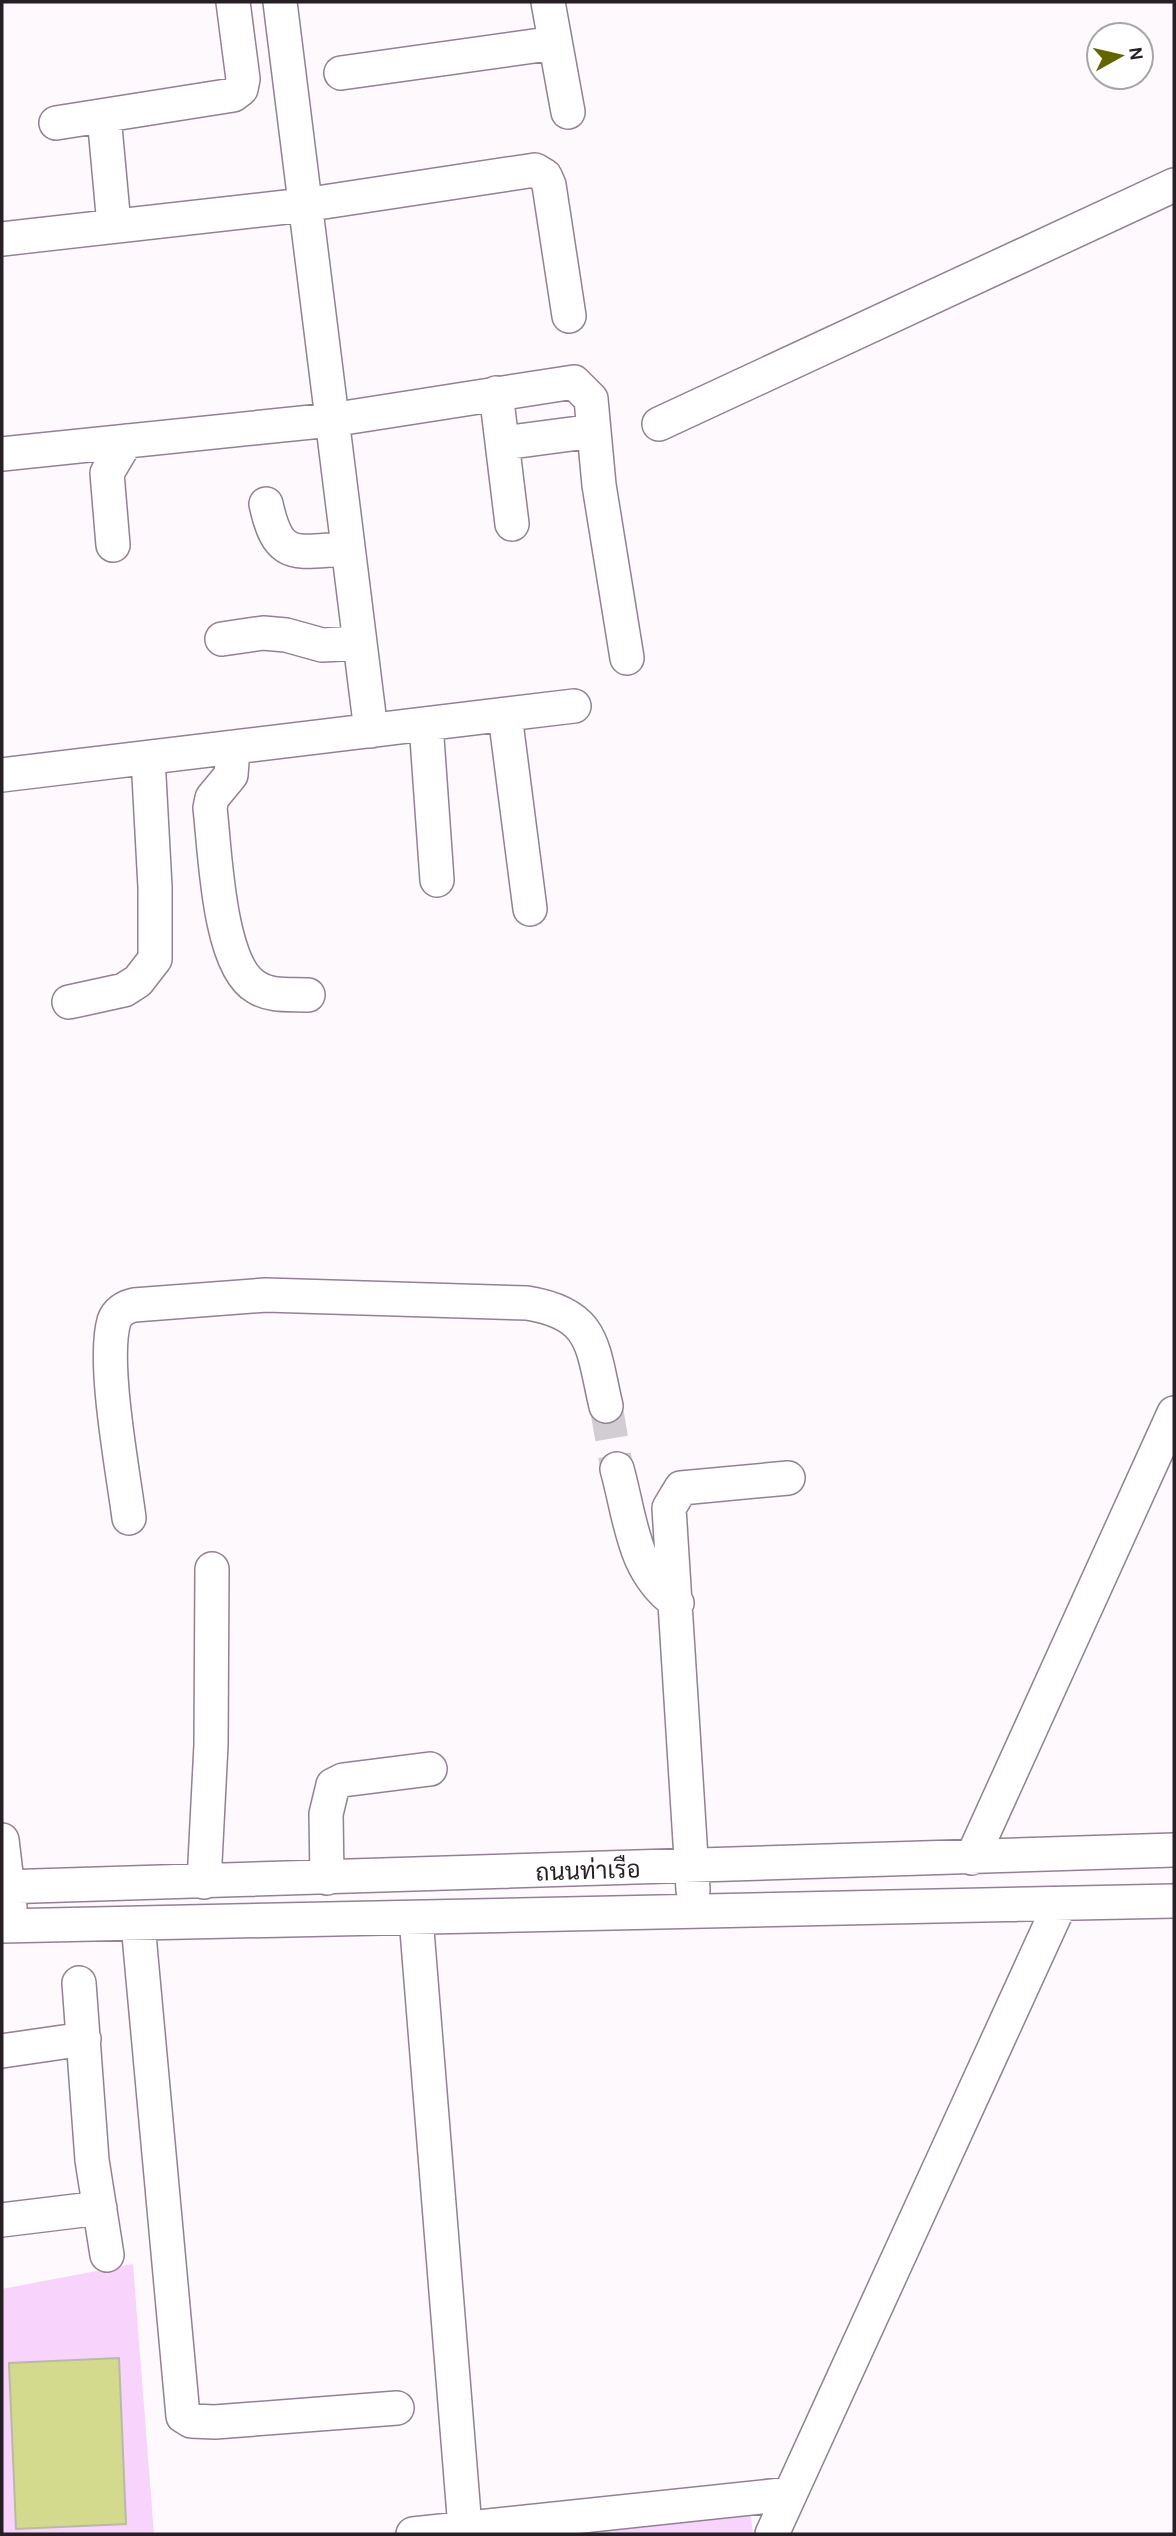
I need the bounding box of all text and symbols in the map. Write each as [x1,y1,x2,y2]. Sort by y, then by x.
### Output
north arrow [1085,21,1155,91]
text: N [1124,45,1148,62]
street label: ถนนท่าเรือ [535,1854,641,1887]

